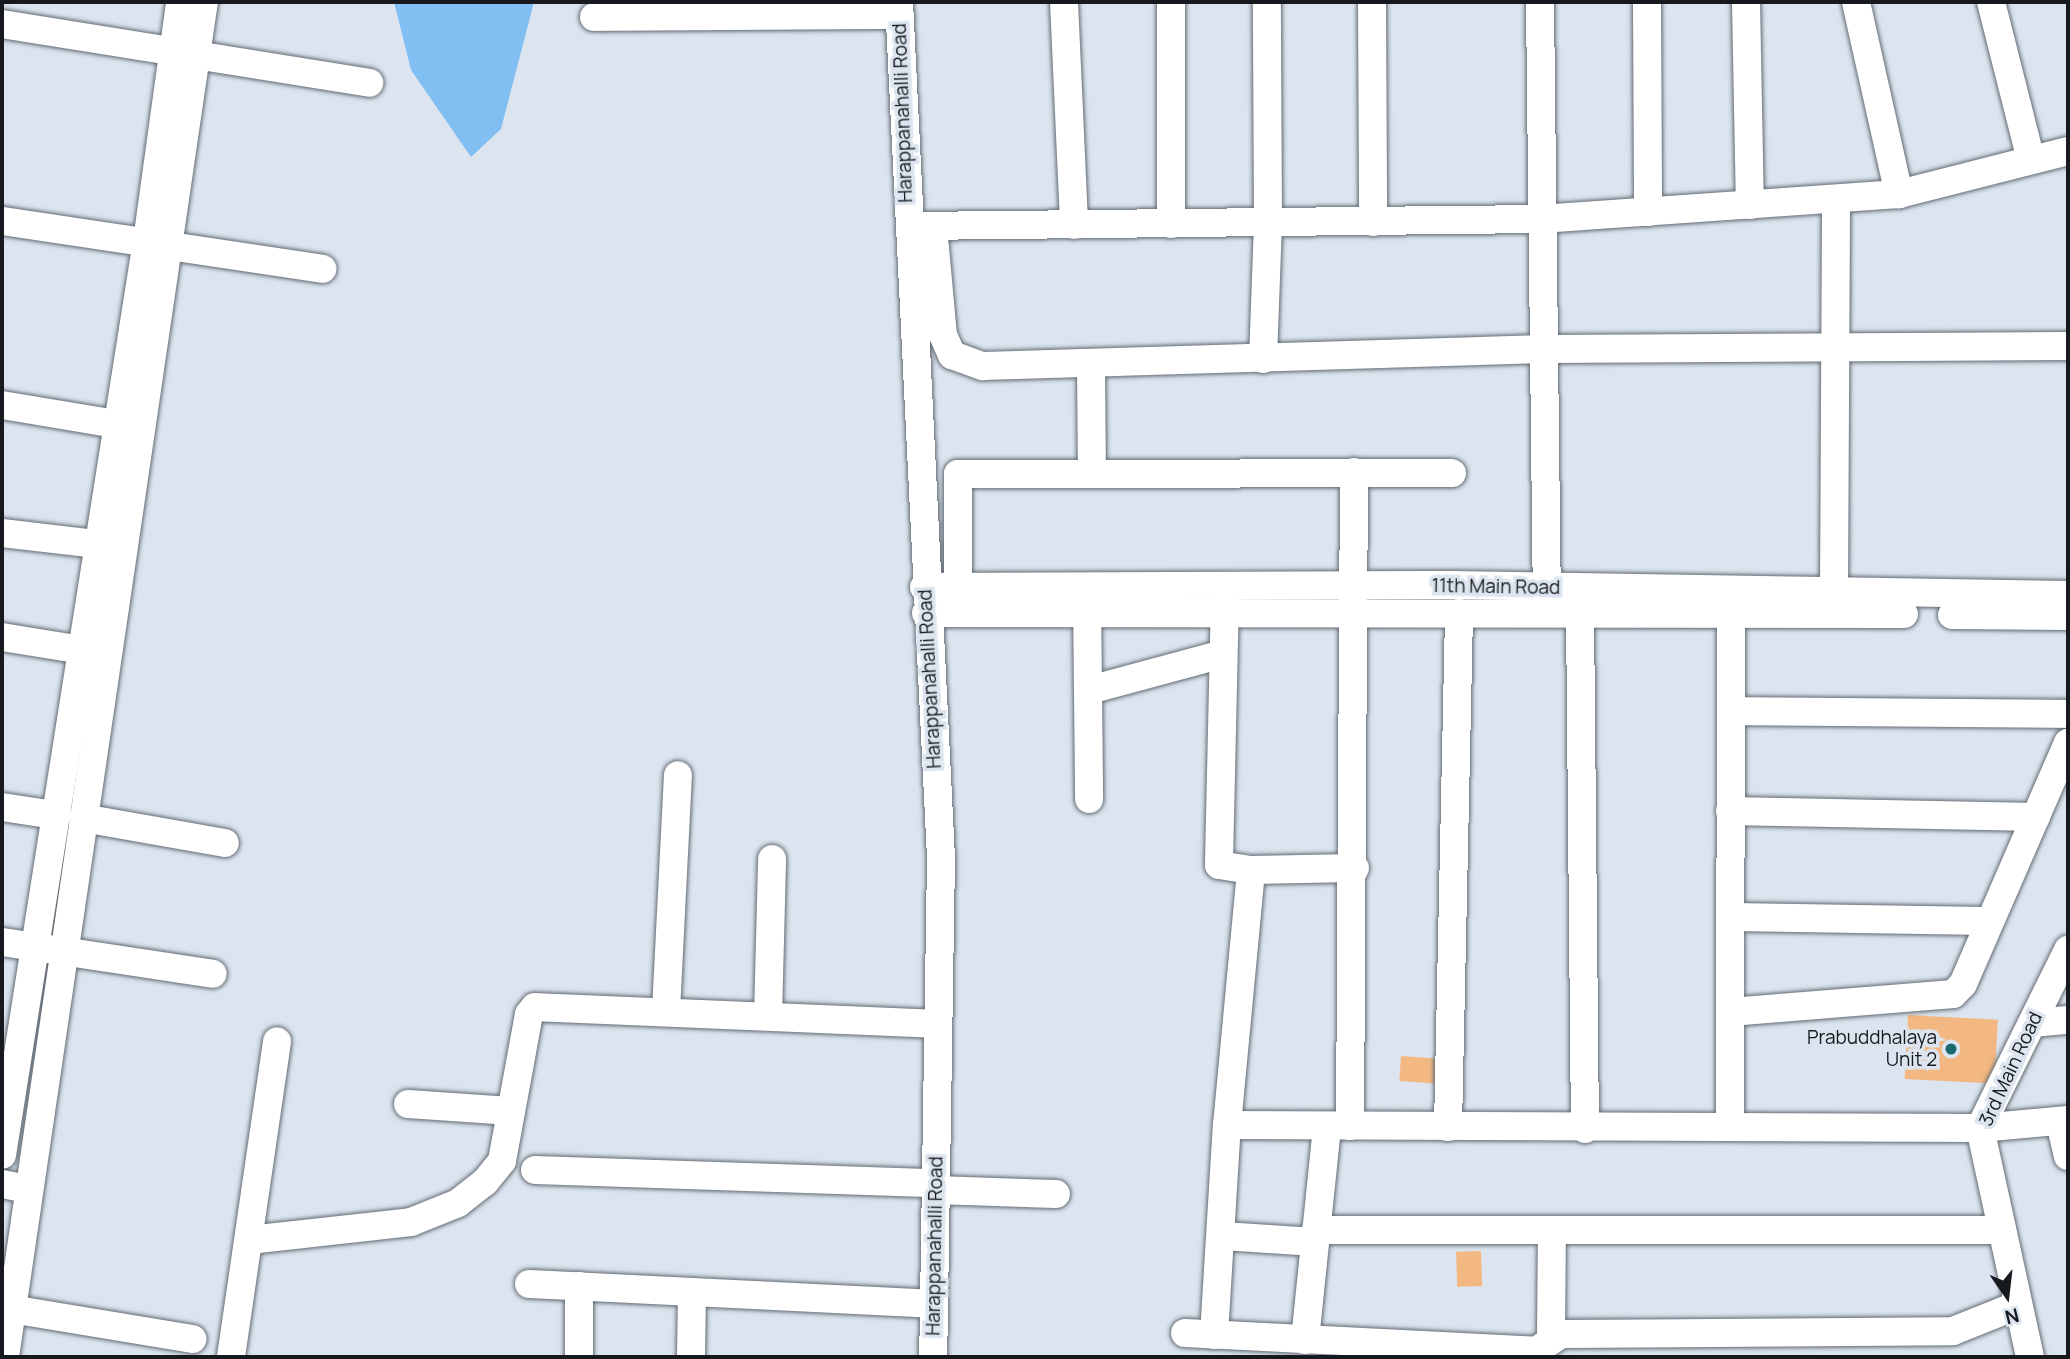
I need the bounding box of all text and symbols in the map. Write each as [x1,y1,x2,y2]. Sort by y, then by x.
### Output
street label: Harappanahalli Road [888,23,918,203]
street label: 11th Main Road [1432,574,1560,600]
street label: Harappanahalli Road [914,589,946,769]
street label: 3rd Main Road [1975,1008,2047,1130]
place label: Prabuddhalaya Unit 2 [1807,1027,1937,1071]
marker: Prabuddhalaya Unit 2 [1943,1041,1959,1057]
street label: Harappanahalli Road [922,1156,948,1336]
north arrow [1972,1261,2042,1331]
text: N [2002,1302,2022,1331]

